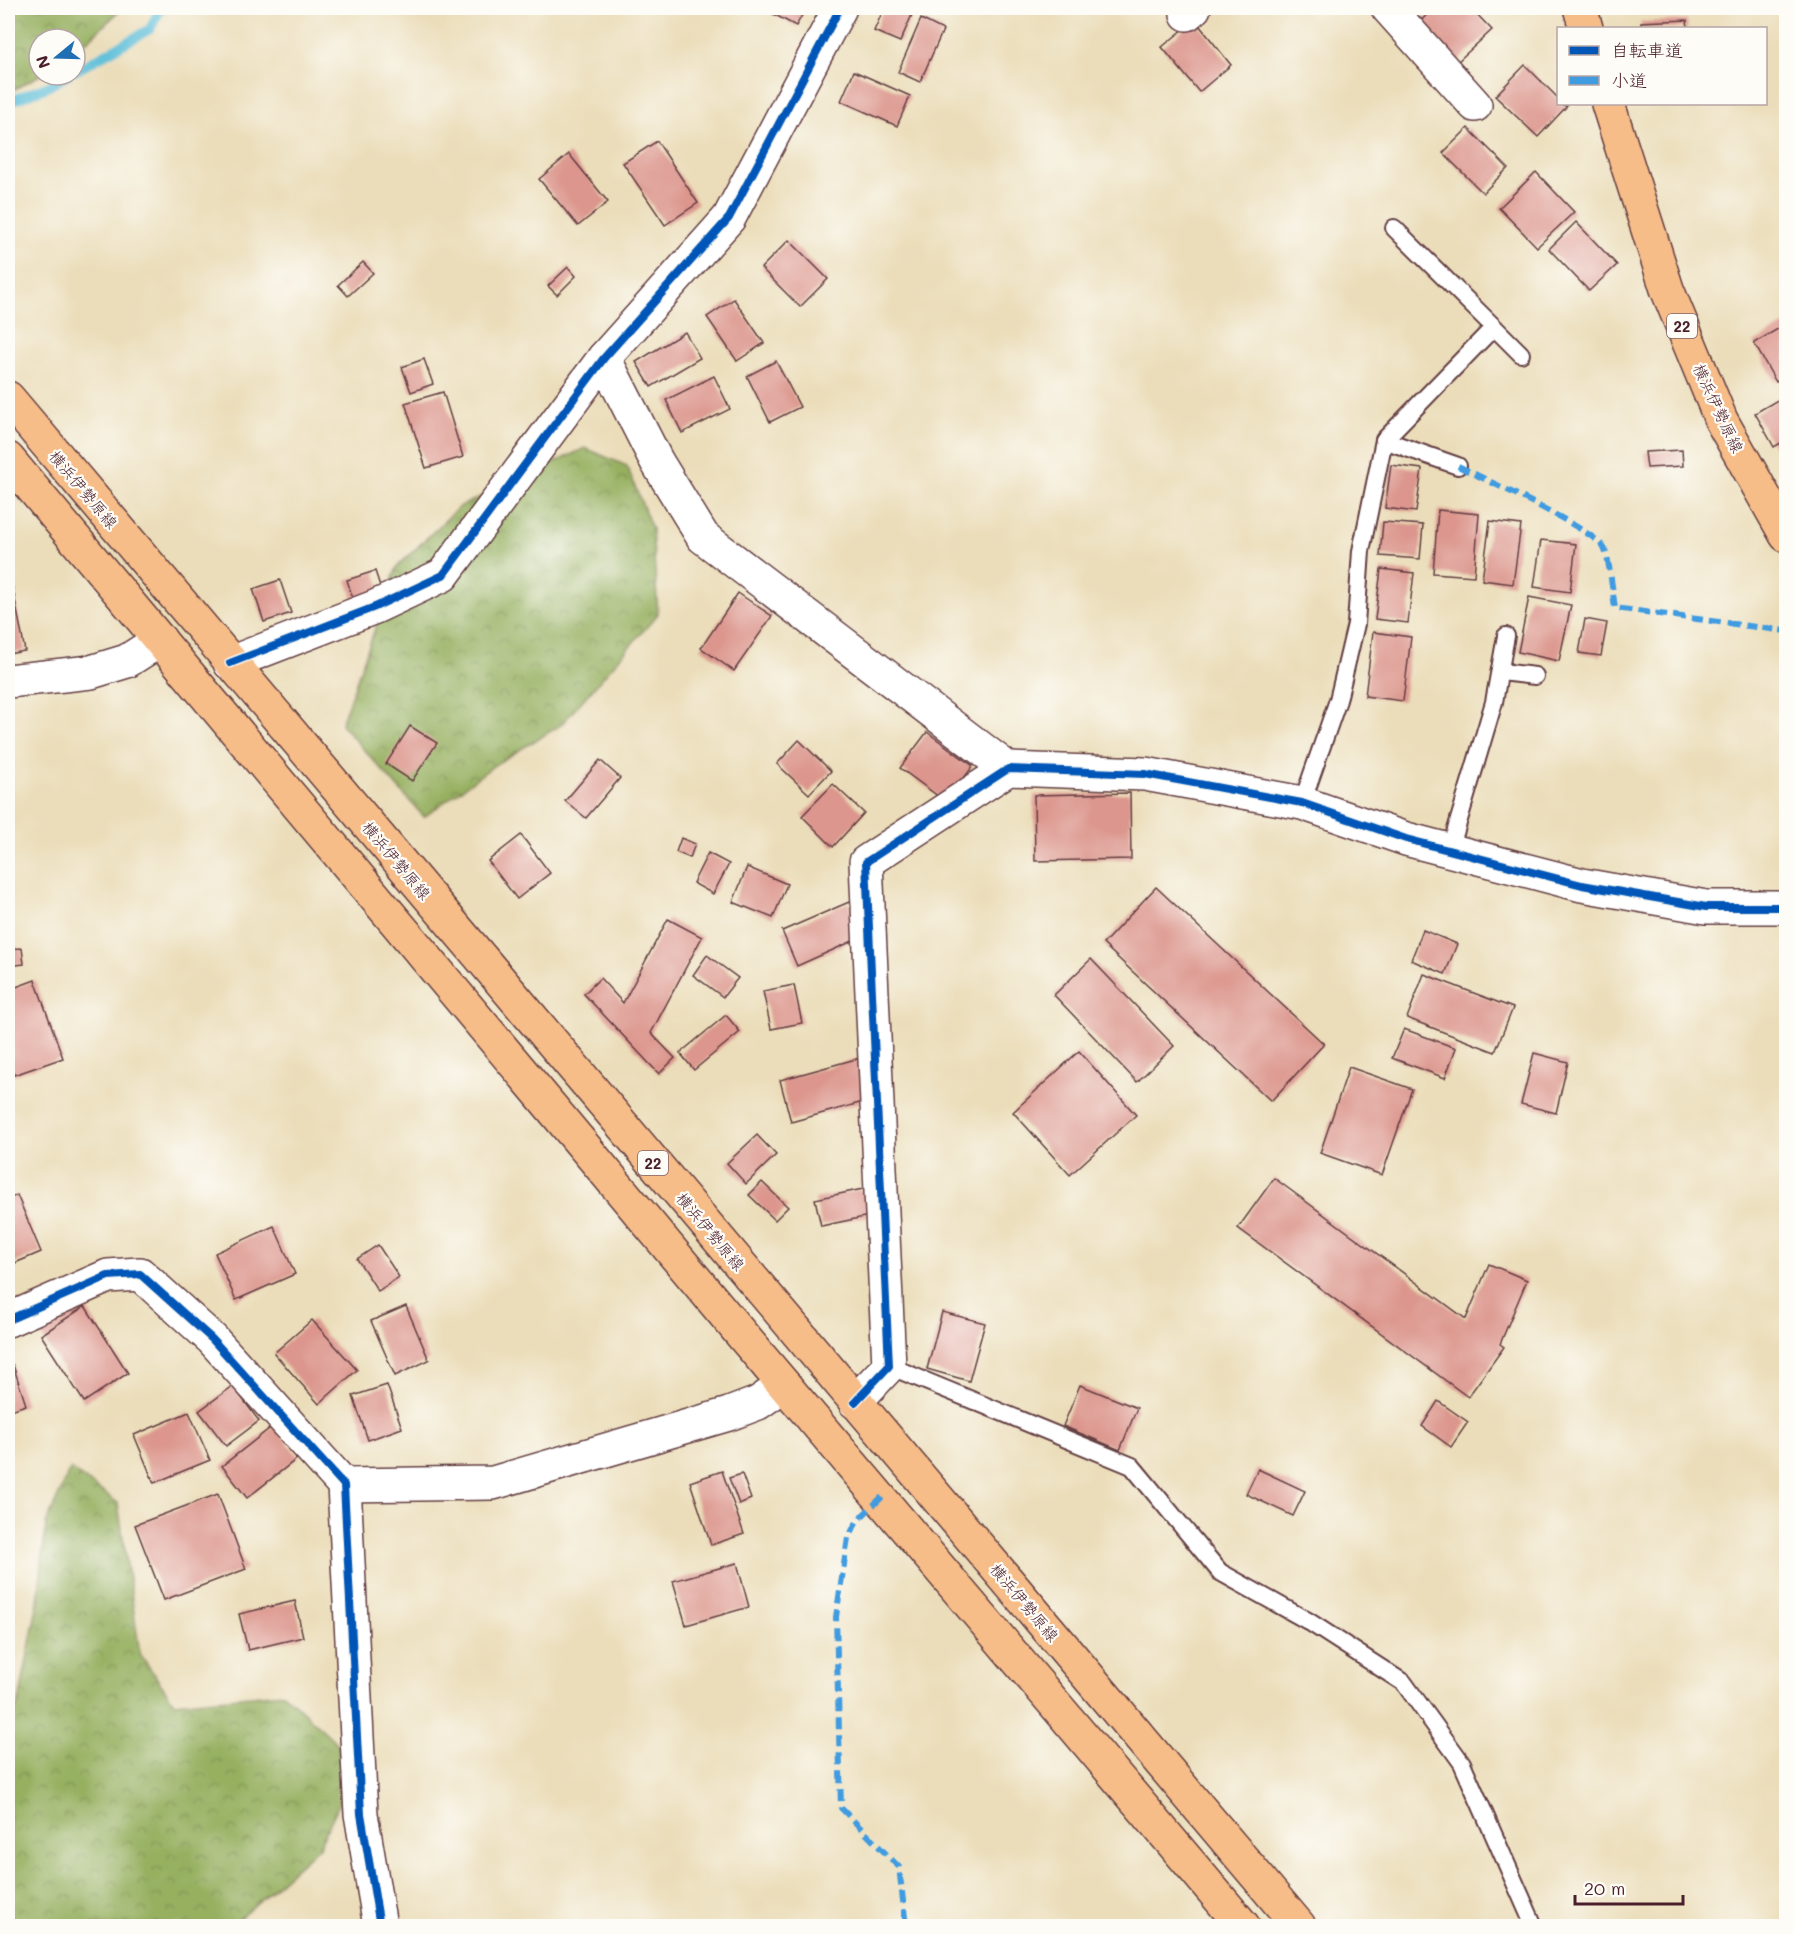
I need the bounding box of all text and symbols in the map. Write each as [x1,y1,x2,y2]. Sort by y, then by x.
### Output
north arrow [27,27,87,87]
legend [1557,27,1767,105]
text: 自転車道 [1611,38,1683,62]
text: N [30,53,54,71]
text: 小道 [1611,68,1647,92]
road number: 22 [1667,314,1697,338]
street label: 横浜伊勢原線 [1689,360,1749,456]
street label: 横浜伊勢原線 [45,445,123,533]
street label: 横浜伊勢原線 [358,816,436,904]
road number: 22 [638,1151,668,1175]
street label: 横浜伊勢原線 [672,1187,750,1275]
street label: 横浜伊勢原線 [986,1558,1064,1646]
scale bar [1575,1868,1683,1906]
text: 20 m [1584,1876,1625,1900]

